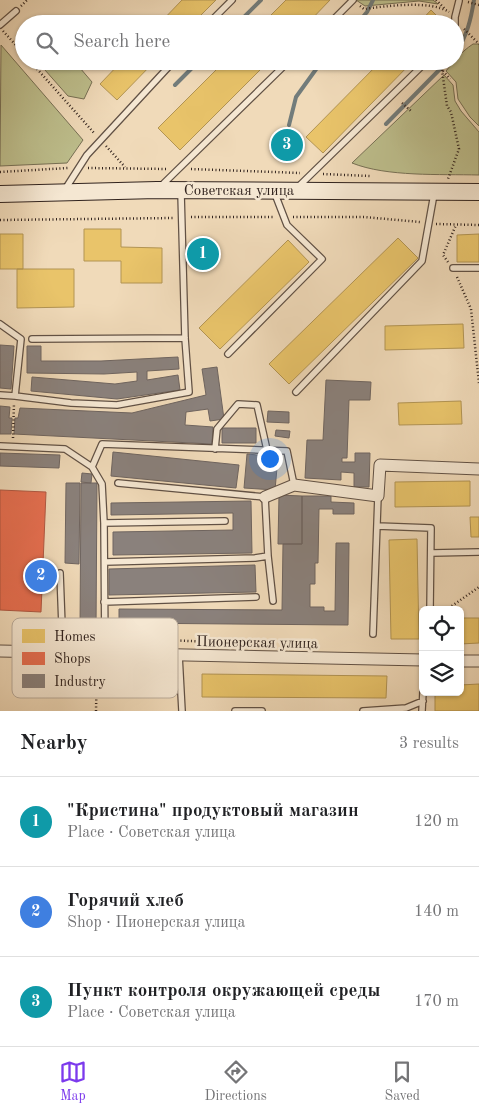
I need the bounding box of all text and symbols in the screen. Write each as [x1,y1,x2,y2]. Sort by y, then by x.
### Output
search box [15,15,464,70]
icon: search [33,29,61,57]
text: Search here [73,33,170,52]
pin: 3 [271,126,303,164]
street label: Советская улица [184,184,295,199]
pin: 1 [187,235,219,273]
your location [257,446,283,472]
pin: 2 [25,557,57,595]
map controls [419,606,464,696]
button: locate [419,606,464,651]
legend [12,618,178,698]
text: Homes [54,630,96,644]
street label: Пионерская улица [196,635,319,652]
button: layers [419,651,464,696]
text: Shops [54,652,91,666]
text: Industry [54,675,107,689]
text: Nearby [20,733,88,754]
text: 3 results [399,736,459,752]
text: "Кристина" продуктовый магазин [67,802,359,821]
text: 1 [31,814,41,830]
text: 120 m [414,814,459,830]
text: Place · Советская улица [67,825,236,841]
text: Горячий хлеб [67,892,184,911]
text: 2 [31,904,41,920]
text: 140 m [414,904,459,920]
text: Shop · Пионерская улица [67,915,246,931]
text: Пункт контроля окружающей среды [67,982,380,1001]
text: 3 [31,994,41,1010]
text: 170 m [414,994,459,1010]
text: Place · Советская улица [67,1005,236,1021]
tab: Map [59,1058,87,1105]
tab: Directions [205,1058,267,1105]
tab: Saved [384,1058,420,1105]

